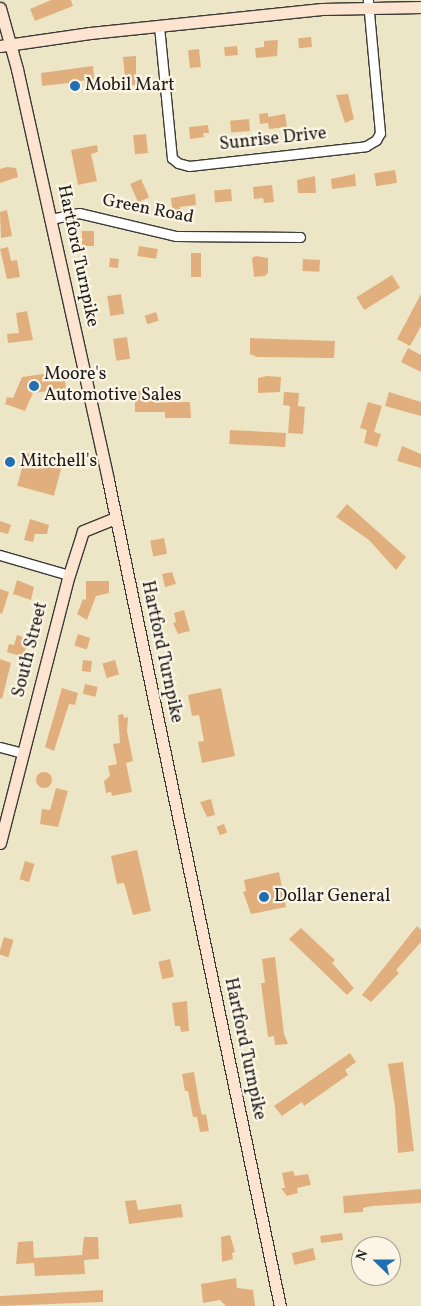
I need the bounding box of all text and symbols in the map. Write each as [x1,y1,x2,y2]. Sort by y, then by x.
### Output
place label: Mobil Mart [85,75,175,97]
marker: Mobil Mart [69,80,81,92]
street label: Sunrise Drive [218,124,328,156]
street label: Hartford Turnpike [51,183,103,329]
street label: Green Road [100,191,196,229]
place label: Moore's Automotive Sales [44,365,181,408]
marker: Moore's Automotive Sales [28,380,40,392]
place label: Mitchell's [20,451,97,473]
marker: Mitchell's [4,456,16,468]
street label: Hartford Turnpike [135,579,187,725]
street label: South Street [9,600,53,700]
place label: Dollar General [274,886,390,908]
marker: Dollar General [258,891,270,903]
street label: Hartford Turnpike [218,976,270,1122]
north arrow [351,1236,401,1286]
text: N [352,1247,373,1264]

